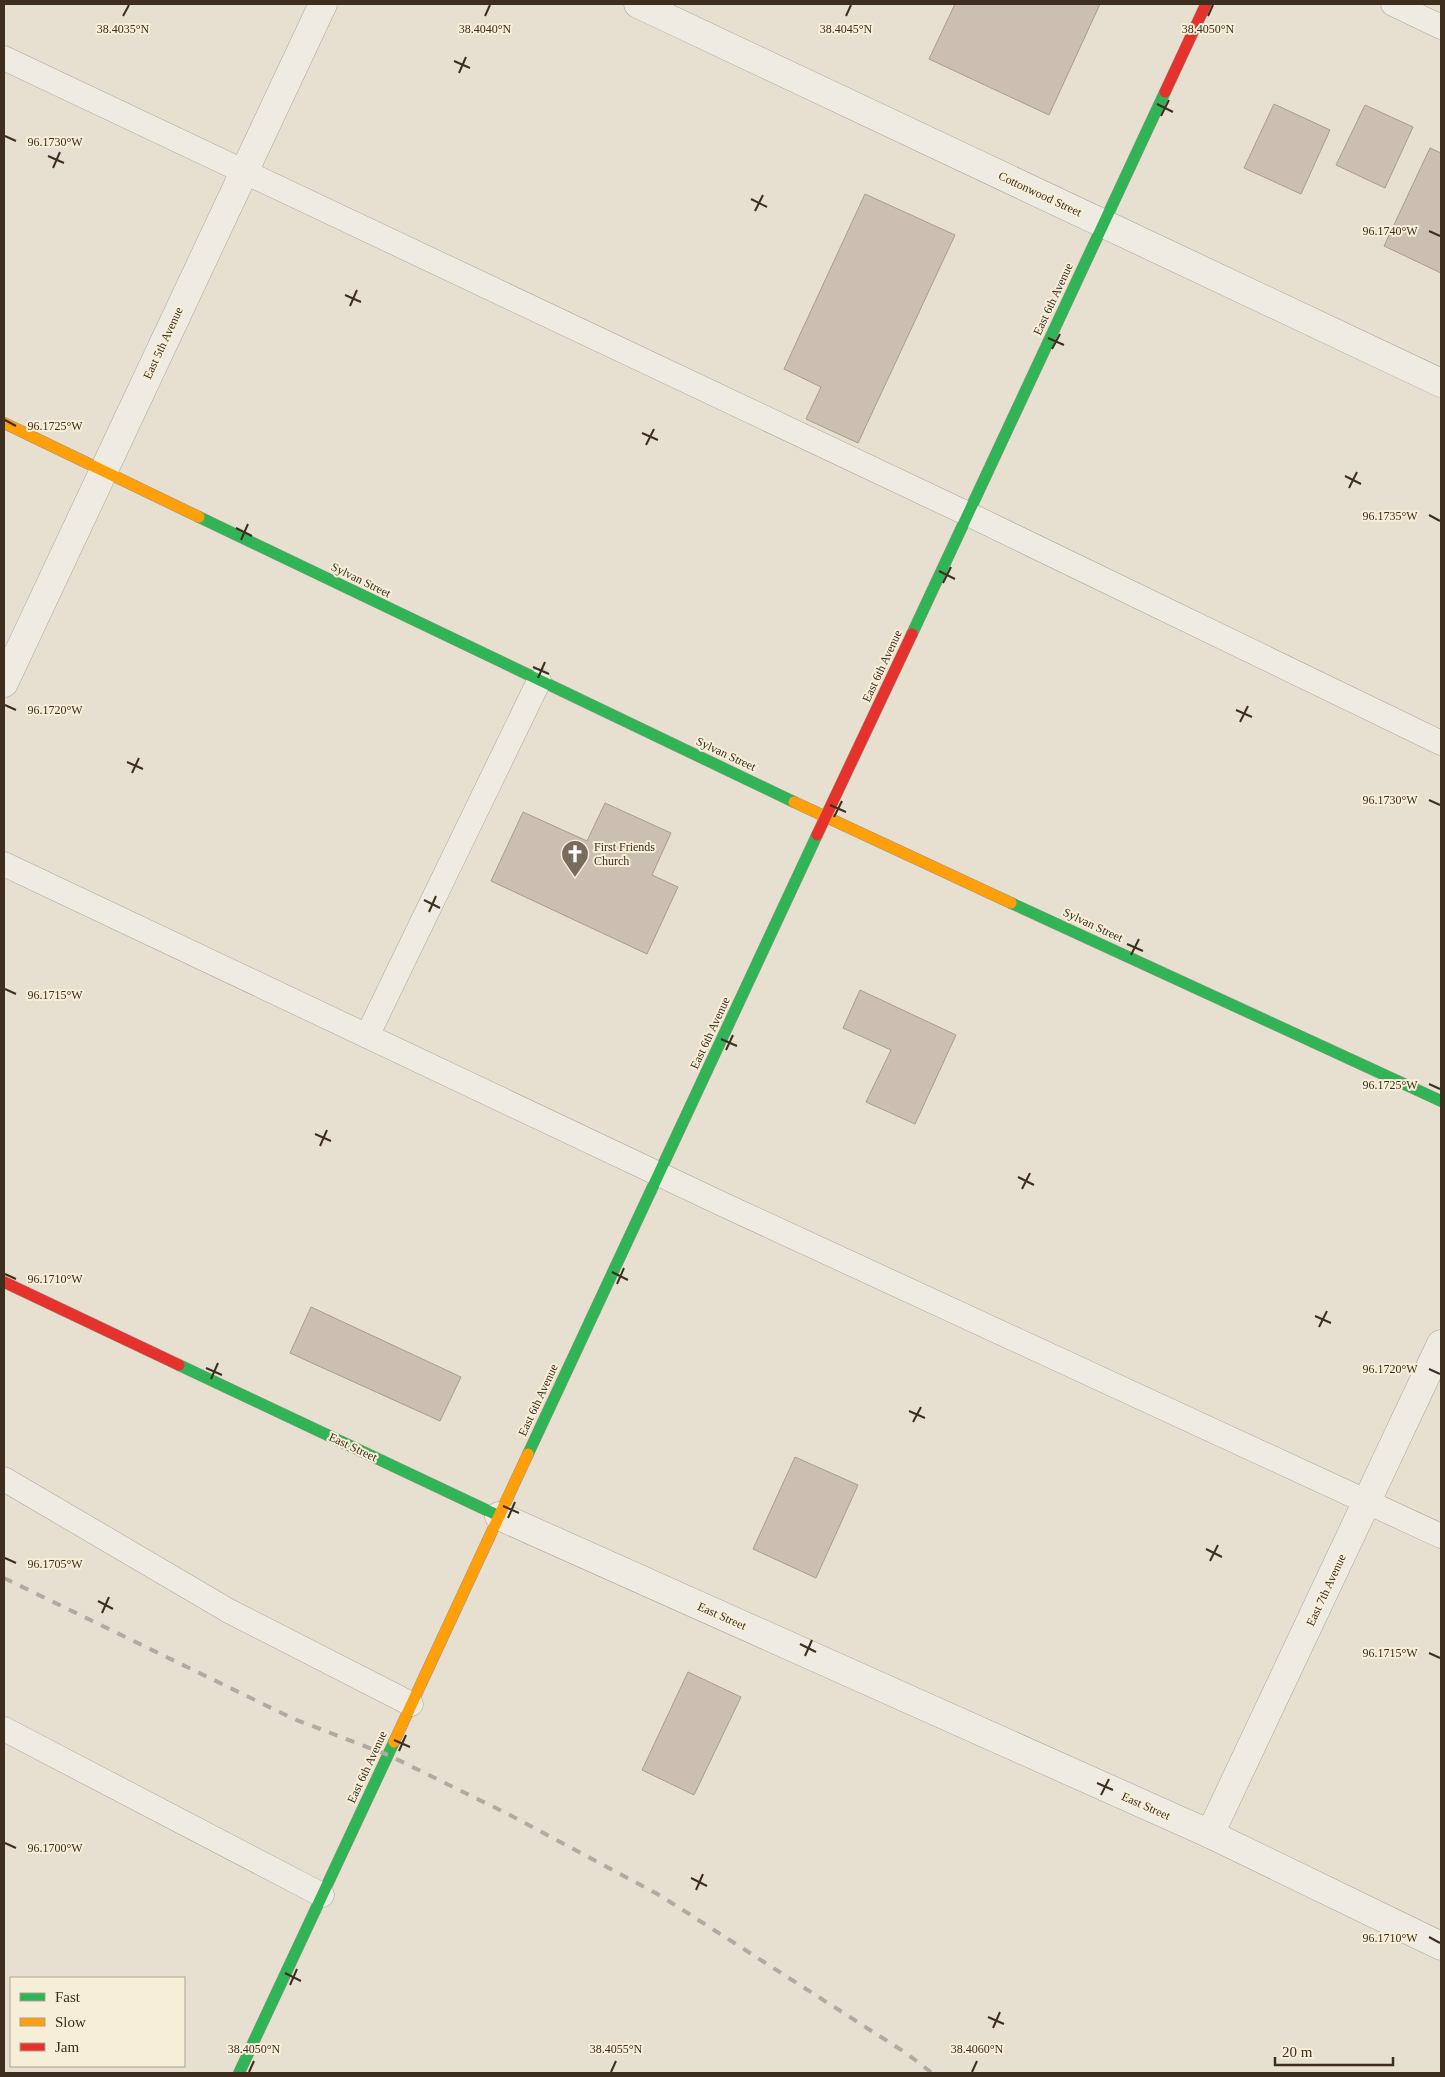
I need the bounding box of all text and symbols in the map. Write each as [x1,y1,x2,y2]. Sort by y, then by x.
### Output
text: 38.4035°N [97,22,150,36]
text: 38.4040°N [459,22,512,36]
text: 38.4045°N [820,22,873,36]
text: 38.4050°N [1182,22,1235,36]
text: 96.1730°W [27,135,83,149]
street label: Cottonwood Street [996,169,1084,220]
text: 96.1740°W [1362,224,1418,238]
street label: East 6th Avenue [1030,261,1076,337]
street label: East 5th Avenue [140,305,186,381]
text: 96.1725°W [27,419,83,433]
text: 96.1735°W [1362,509,1418,523]
street label: Sylvan Street [329,560,394,601]
street label: East 6th Avenue [859,628,905,704]
text: 96.1720°W [27,703,83,717]
street label: Sylvan Street [694,734,759,774]
text: 96.1730°W [1362,793,1418,807]
church icon: First Friends Church [560,839,590,878]
place label: First Friends Church [594,840,655,868]
street label: Sylvan Street [1061,905,1126,945]
text: 96.1715°W [27,988,83,1002]
street label: East 6th Avenue [687,995,733,1071]
text: 96.1725°W [1362,1078,1418,1092]
text: 96.1710°W [27,1272,83,1286]
street label: East 6th Avenue [515,1362,561,1438]
text: 96.1720°W [1362,1362,1418,1376]
street label: East Street [327,1430,380,1465]
street label: East 7th Avenue [1303,1552,1349,1628]
text: 96.1705°W [27,1557,83,1571]
street label: East Street [696,1599,749,1633]
text: 96.1715°W [1362,1646,1418,1660]
street label: East 6th Avenue [344,1729,390,1805]
street label: East Street [1120,1789,1173,1823]
text: 96.1700°W [27,1841,83,1855]
text: 96.1710°W [1362,1931,1418,1945]
legend [10,1977,185,2067]
text: Fast [55,1989,81,2005]
text: Slow [55,2014,86,2030]
scale bar [1275,2034,1392,2066]
text: Jam [55,2039,79,2055]
text: 38.4050°N [228,2042,281,2056]
text: 38.4055°N [590,2042,643,2056]
text: 38.4060°N [951,2042,1004,2056]
text: 20 m [1282,2044,1313,2060]

